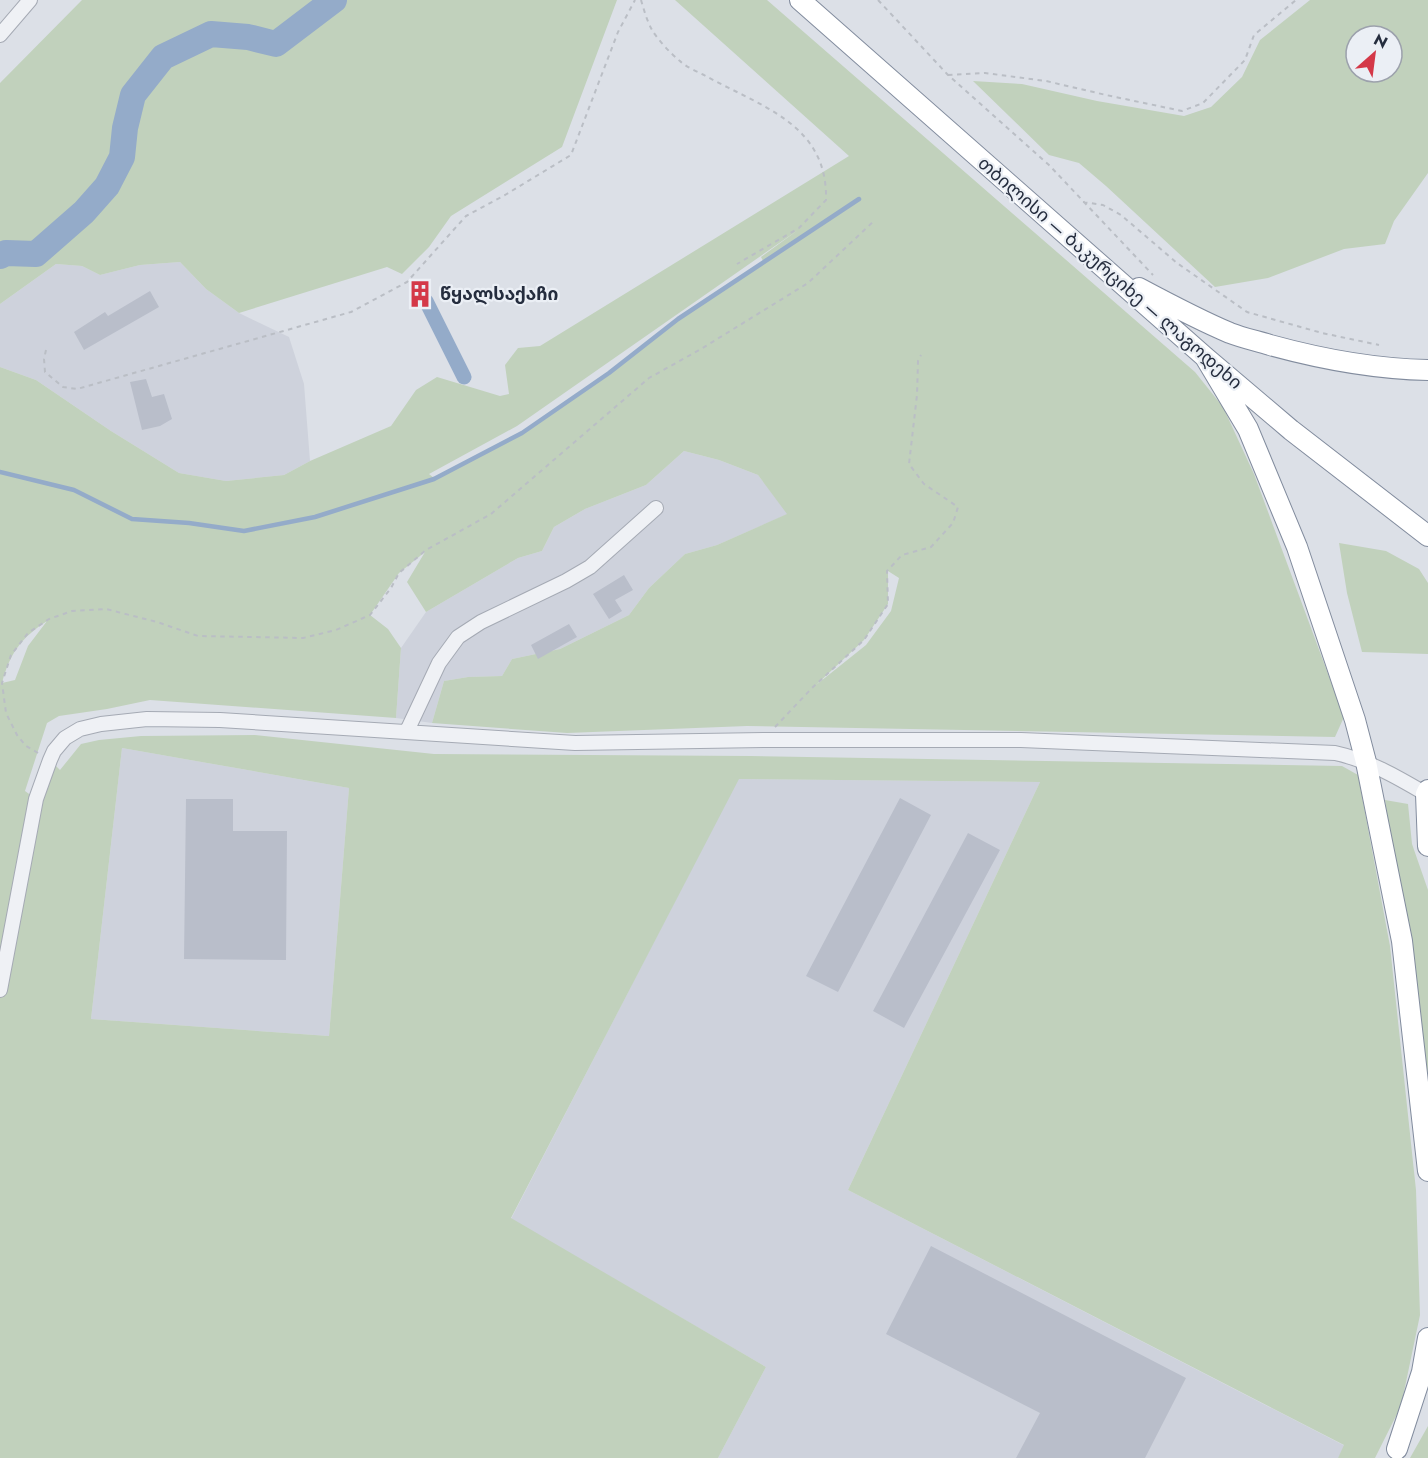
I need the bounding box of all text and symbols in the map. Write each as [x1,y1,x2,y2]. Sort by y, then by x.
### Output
north arrow [1344,24,1404,84]
text: N [1370,28,1392,54]
street label: თბილისი — ბაკურციხე — ლაგოდეხი [972,151,1248,395]
building icon: წყალსაქაჩი [405,279,435,309]
place label: წყალსაქაჩი [440,281,558,307]

